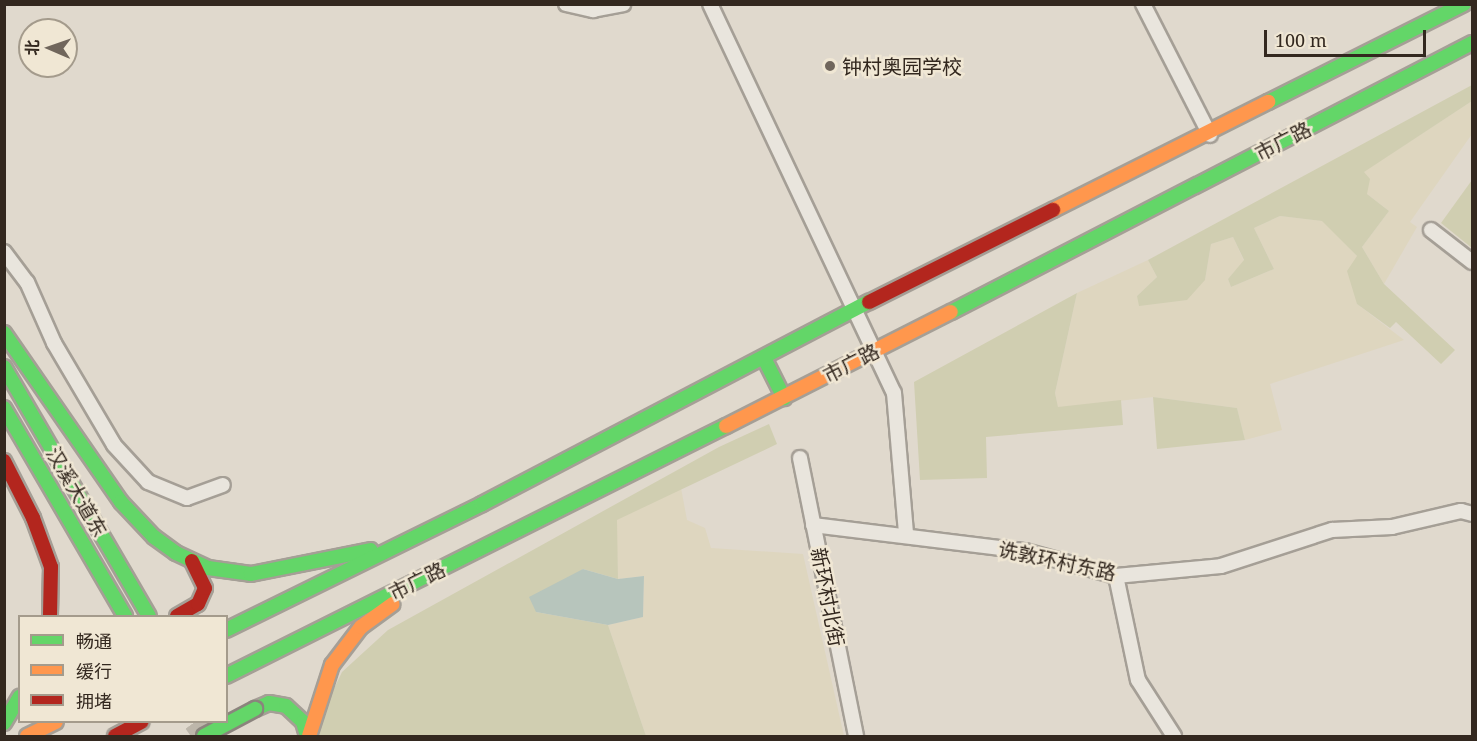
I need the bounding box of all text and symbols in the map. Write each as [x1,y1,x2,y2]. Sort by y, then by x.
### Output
north arrow [18,18,78,78]
scale bar [1267,18,1429,56]
text: 100 m [1275,28,1327,52]
text: 北 [21,39,43,56]
place label: 钟村奥园学校 [842,54,962,78]
marker: 钟村奥园学校 [823,59,837,73]
street label: 市广路 [1251,117,1315,165]
street label: 市广路 [819,339,883,387]
street label: 汉溪大道东 [42,443,112,541]
street label: 诜敦环村东路 [996,537,1118,585]
street label: 新环村北街 [807,546,849,648]
street label: 市广路 [385,557,449,605]
legend [18,615,228,723]
text: 畅通 [76,629,112,653]
text: 缓行 [76,659,112,683]
text: 拥堵 [76,689,112,713]

